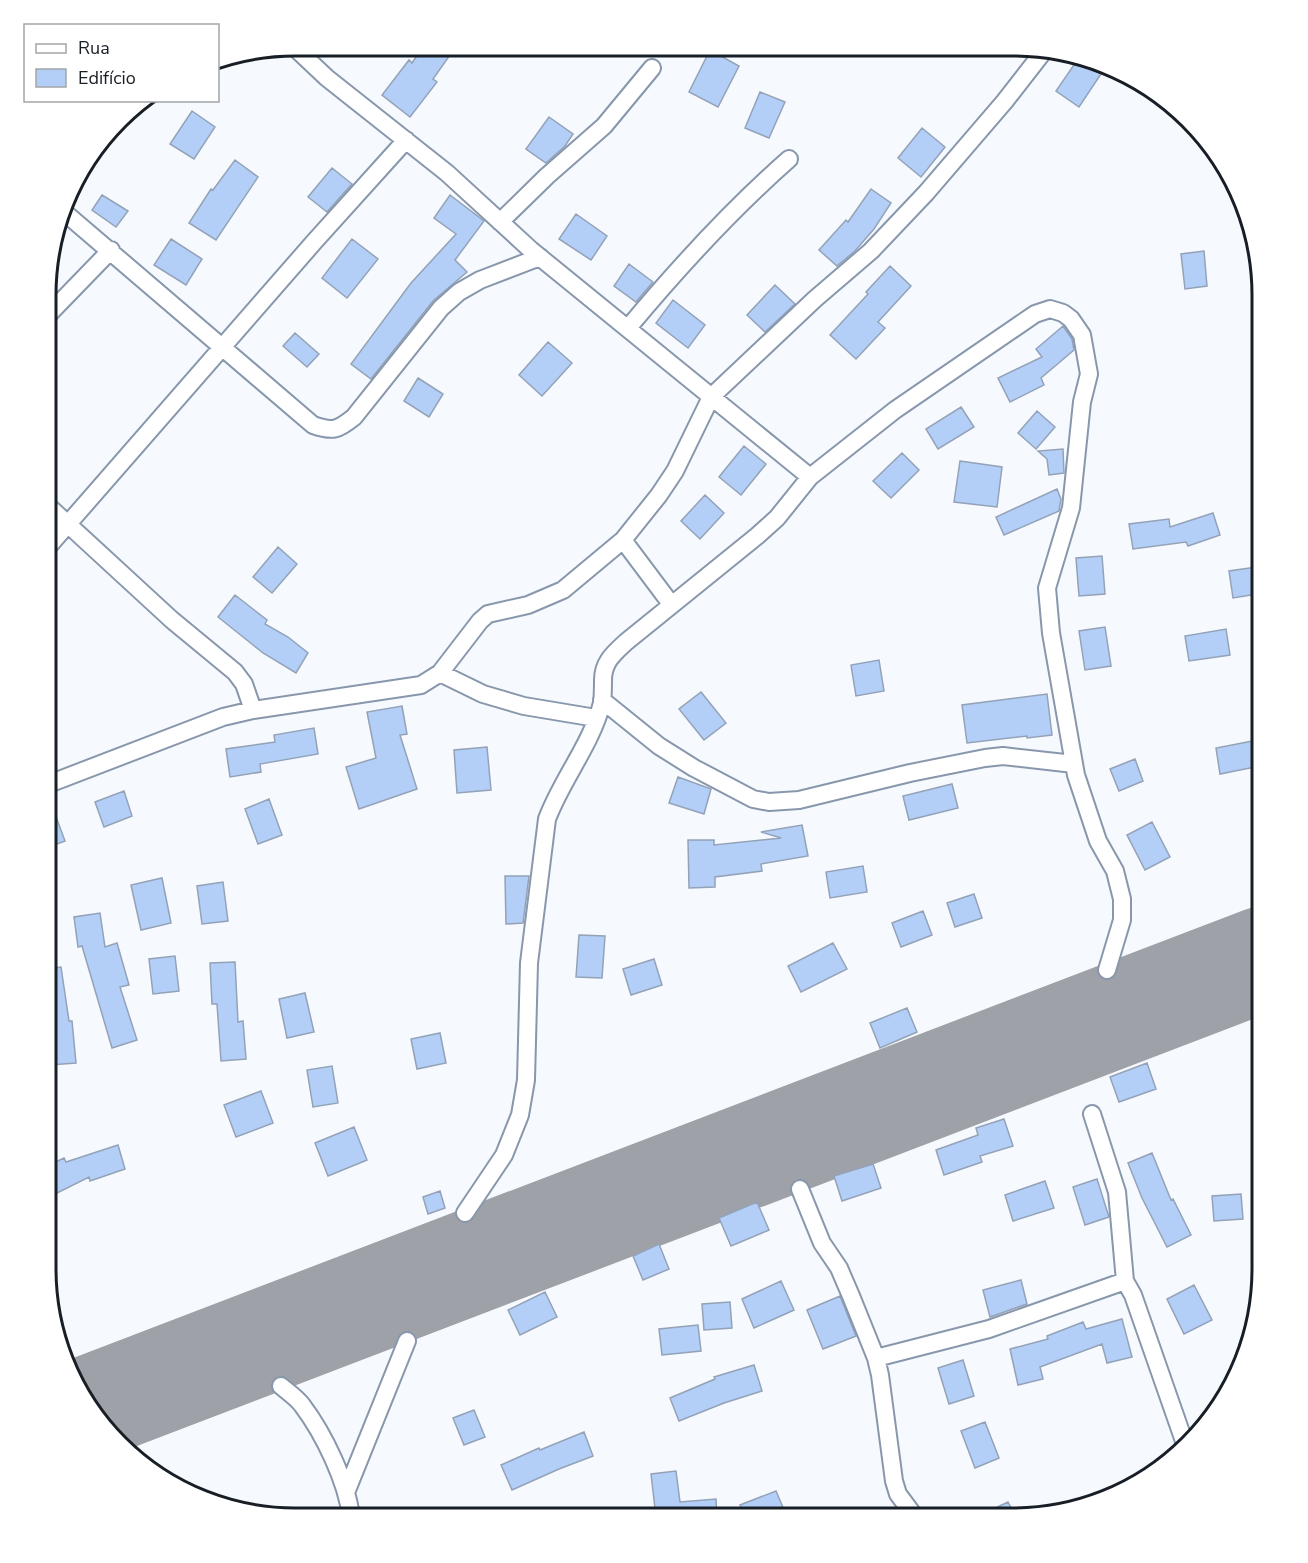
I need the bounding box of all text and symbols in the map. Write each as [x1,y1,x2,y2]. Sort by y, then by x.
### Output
legend [24,24,219,102]
text: Rua [78,36,110,60]
text: Edifício [78,66,136,90]

